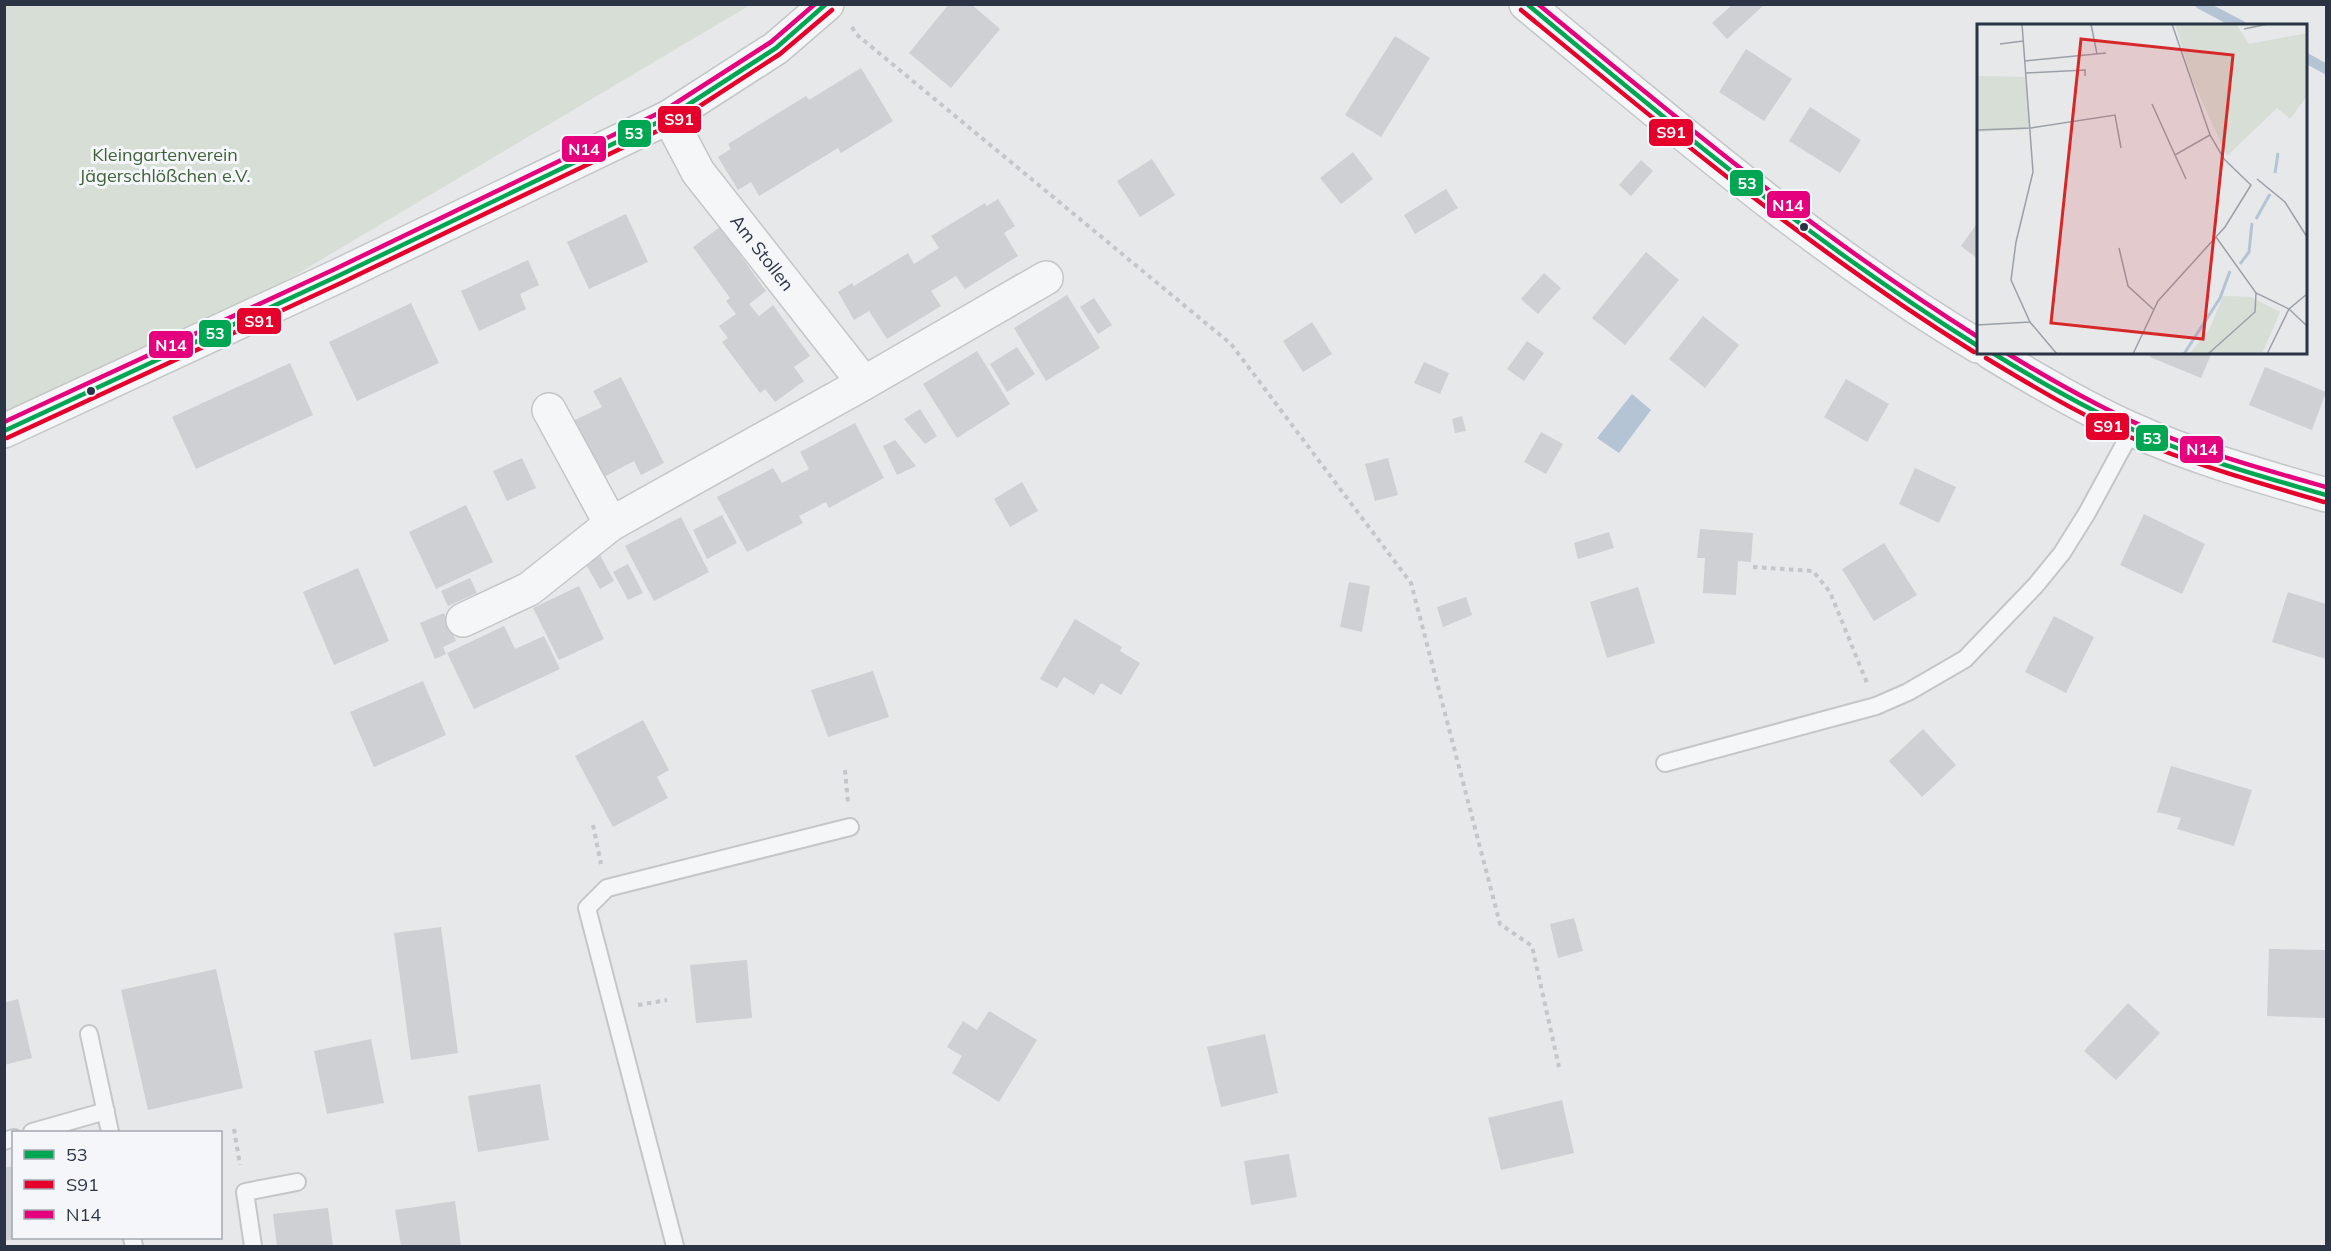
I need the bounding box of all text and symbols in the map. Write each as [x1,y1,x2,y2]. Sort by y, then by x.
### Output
inset map [1977,24,2307,354]
line badge: S91 [657,105,702,134]
text: S91 [664,109,694,129]
line badge: S91 [1648,118,1694,147]
line badge: 53 [617,119,652,148]
text: S91 [1656,122,1686,142]
text: 53 [624,123,644,143]
line badge: N14 [561,135,607,163]
text: N14 [568,139,600,159]
park label: Kleingartenverein Jägerschlößchen e.V. [79,143,251,187]
line badge: 53 [1729,169,1764,197]
text: 53 [1737,173,1757,193]
line badge: N14 [1766,190,1811,219]
text: N14 [1772,195,1804,215]
street label: Am Stollen [726,210,799,295]
unlabelled marker [1798,221,1810,233]
line badge: S91 [236,307,282,335]
text: S91 [244,311,274,331]
line badge: 53 [198,319,232,348]
text: 53 [205,323,225,343]
line badge: N14 [148,330,194,359]
text: N14 [155,335,187,355]
unlabelled marker [85,385,97,397]
line badge: S91 [2085,412,2130,441]
text: S91 [2093,416,2123,436]
line badge: 53 [2135,424,2169,452]
text: 53 [2142,428,2162,448]
line badge: N14 [2179,435,2224,464]
text: N14 [2186,439,2218,459]
legend [12,1131,222,1239]
text: 53 [66,1143,88,1166]
text: S91 [66,1173,99,1196]
text: N14 [66,1203,101,1226]

